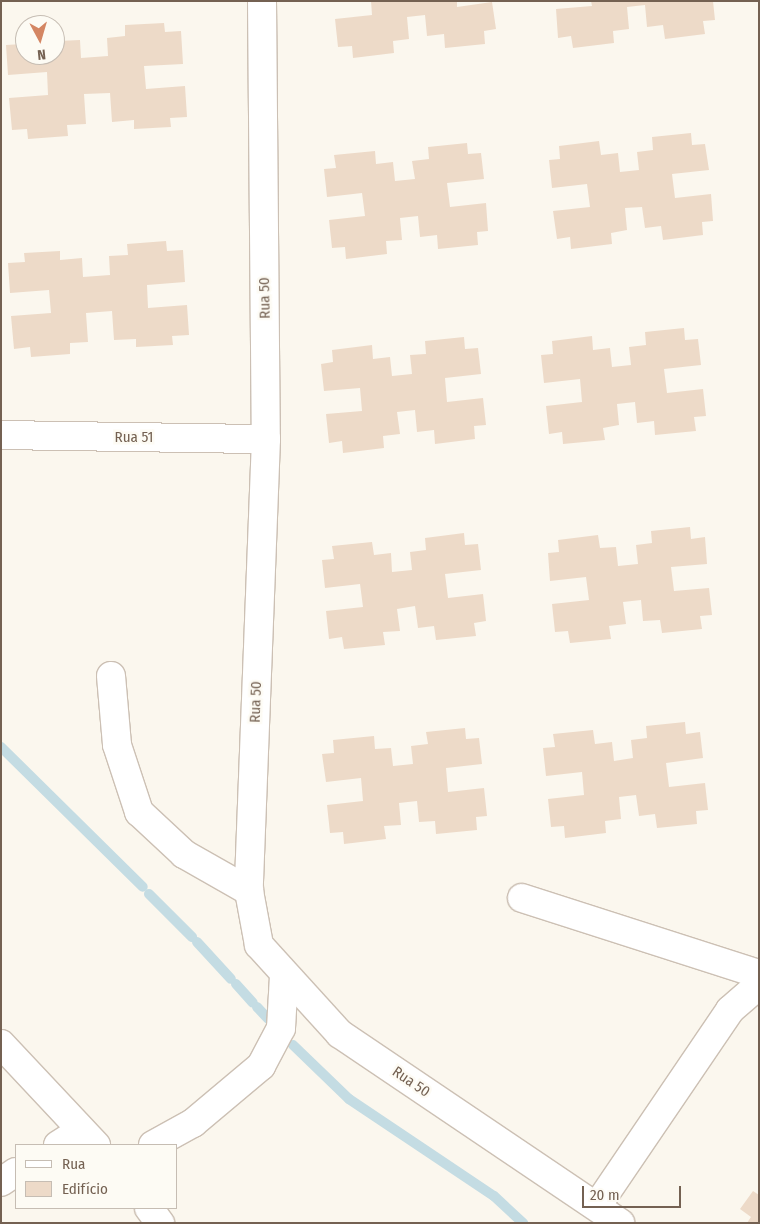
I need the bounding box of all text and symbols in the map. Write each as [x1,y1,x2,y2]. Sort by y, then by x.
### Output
north arrow [15,15,65,65]
text: N [36,46,47,63]
street label: Rua 50 [256,277,274,319]
street label: Rua 51 [115,429,153,447]
street label: Rua 50 [246,681,266,723]
street label: Rua 50 [389,1063,433,1101]
legend [15,1144,178,1209]
text: Rua [62,1155,85,1173]
scale bar [585,1176,684,1208]
text: Edifício [62,1180,108,1198]
text: 20 m [590,1186,620,1204]

